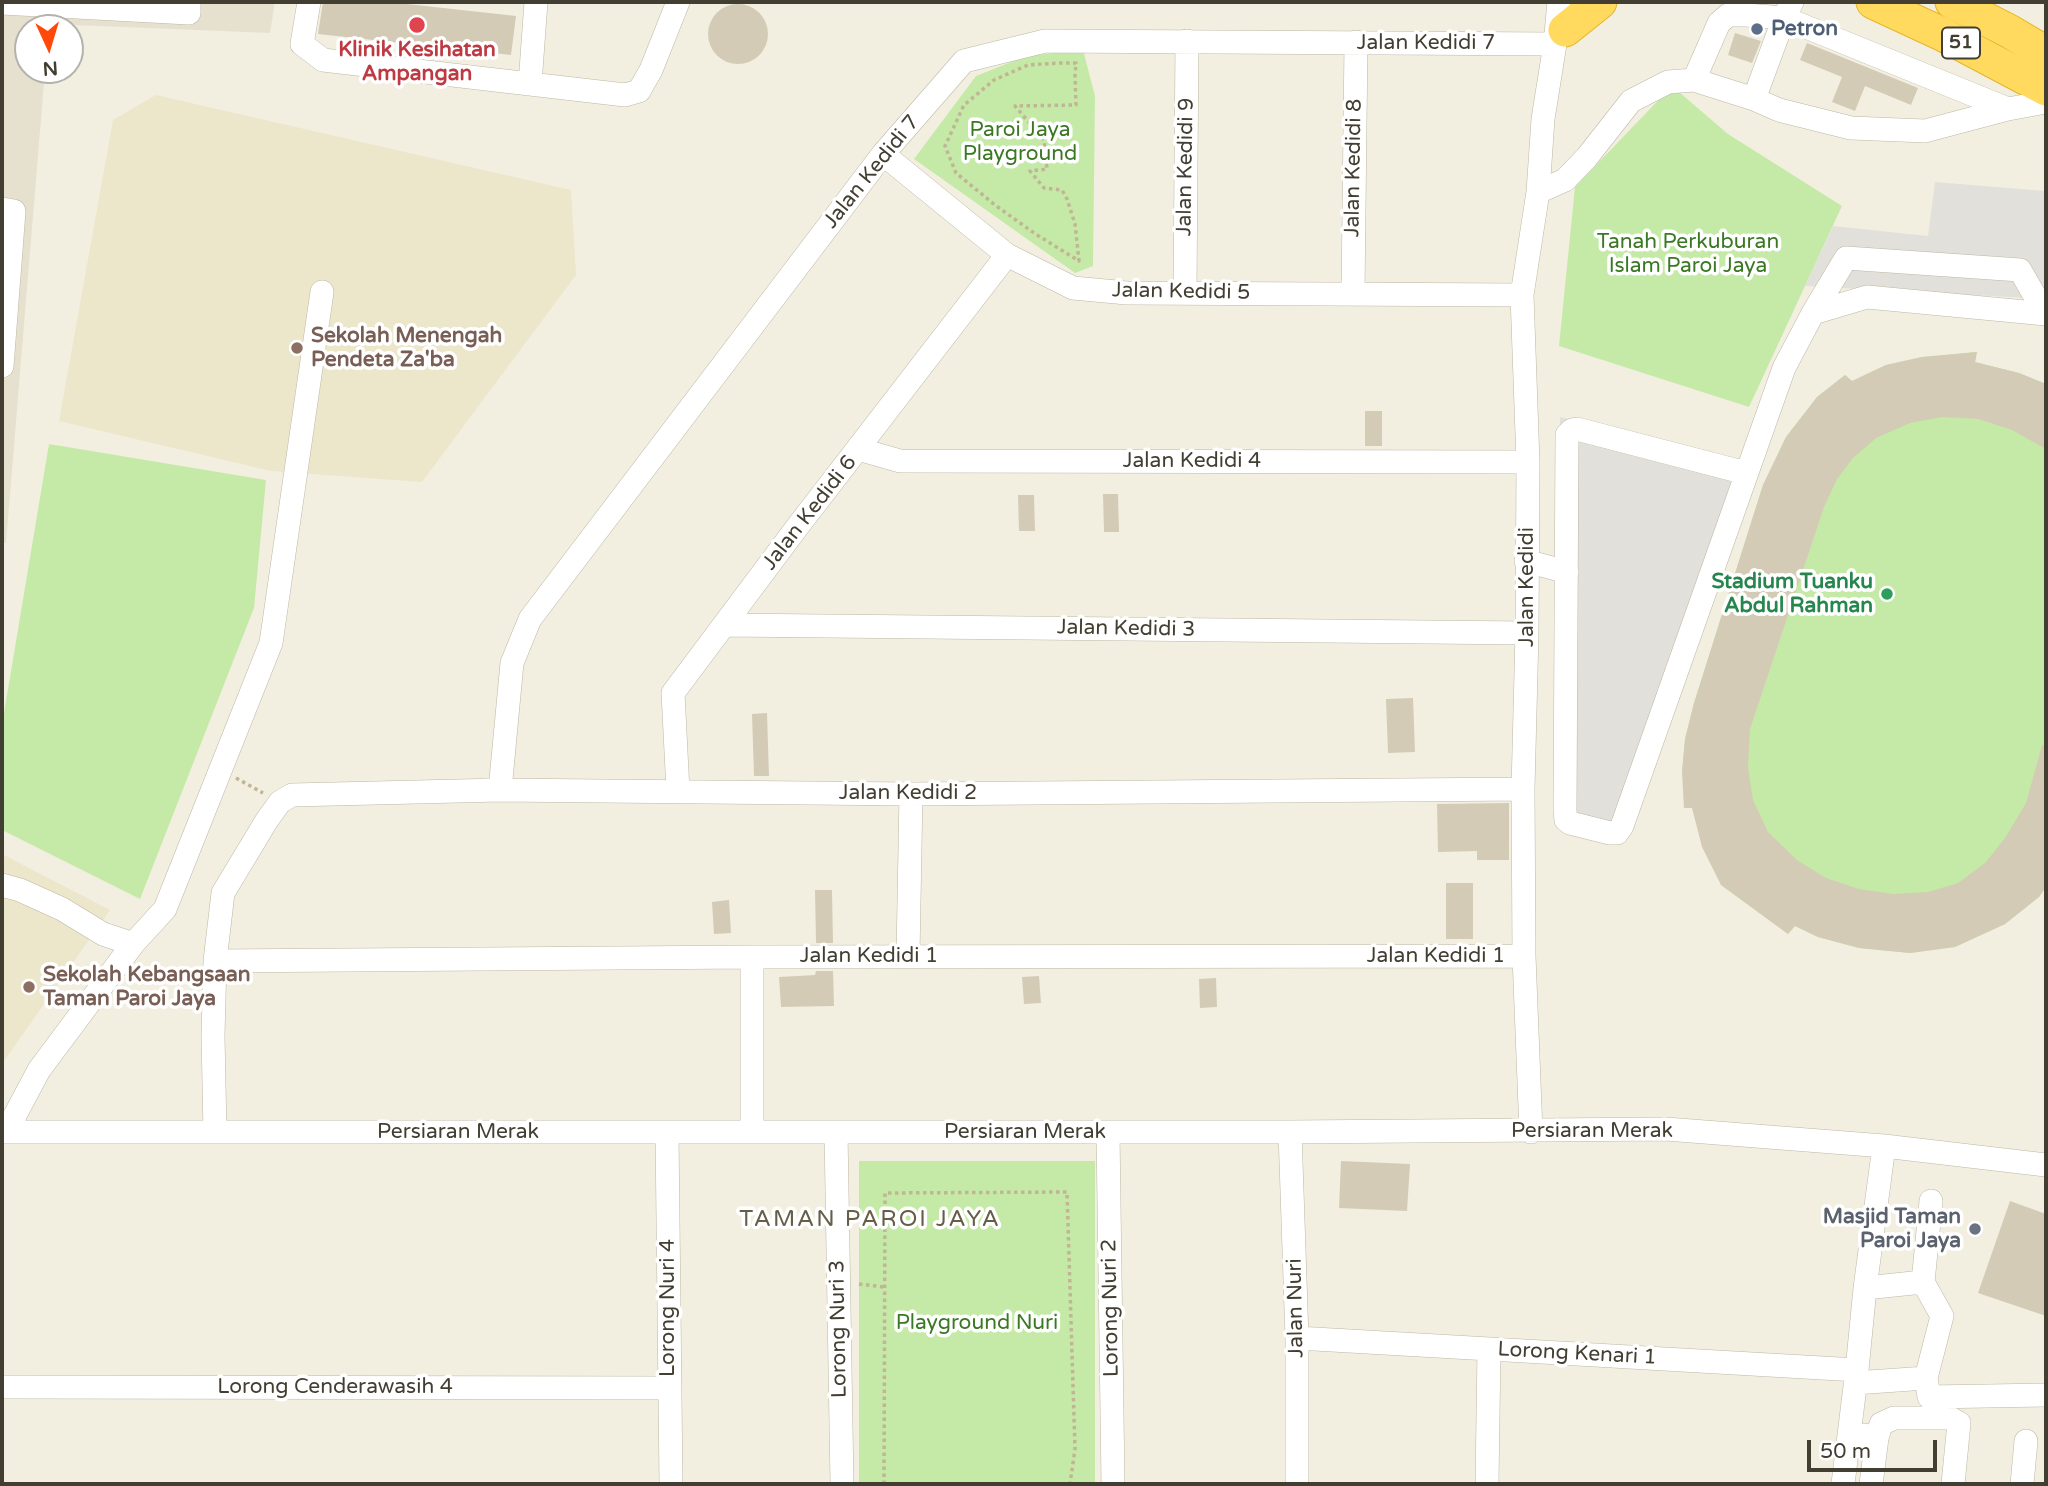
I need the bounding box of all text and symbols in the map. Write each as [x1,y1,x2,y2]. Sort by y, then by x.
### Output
north arrow [14,14,84,84]
marker: Klinik Kesihatan Ampangan [407,15,427,35]
place label: Petron [1771,16,1838,42]
marker: Petron [1749,21,1765,37]
road number: 51 [1942,28,1980,58]
street label: Jalan Kedidi 7 [1357,30,1495,56]
place label: Klinik Kesihatan Ampangan [338,37,496,87]
text: N [42,56,59,79]
street label: Jalan Kedidi 9 [1172,98,1200,236]
street label: Jalan Kedidi 8 [1340,99,1368,237]
street label: Jalan Kedidi 7 [819,110,925,234]
park label: Paroi Jaya Playground [963,117,1077,167]
park label: Tanah Perkuburan Islam Paroi Jaya [1597,229,1779,279]
street label: Jalan Kedidi 5 [1112,278,1250,306]
place label: Sekolah Menengah Pendeta Za'ba [311,323,502,373]
marker: Sekolah Menengah Pendeta Za'ba [289,340,305,356]
street label: Jalan Kedidi 4 [1123,448,1261,474]
street label: Jalan Kedidi 6 [757,451,863,575]
street label: Jalan Kedidi [1514,527,1540,647]
place label: Stadium Tuanku Abdul Rahman [1712,569,1873,619]
marker: Stadium Tuanku Abdul Rahman [1879,586,1895,602]
street label: Jalan Kedidi 3 [1057,615,1195,643]
street label: Jalan Kedidi 2 [839,780,977,806]
street label: Jalan Kedidi 1 [800,943,938,969]
street label: Jalan Kedidi 1 [1367,943,1505,969]
place label: Sekolah Kebangsaan Taman Paroi Jaya [43,962,251,1012]
marker: Sekolah Kebangsaan Taman Paroi Jaya [21,979,37,995]
street label: Persiaran Merak [1511,1118,1673,1144]
street label: Persiaran Merak [377,1119,539,1145]
street label: Persiaran Merak [944,1119,1106,1145]
place label: Masjid Taman Paroi Jaya [1823,1204,1961,1254]
district label: TAMAN PAROI JAYA [741,1206,999,1234]
marker: Masjid Taman Paroi Jaya [1967,1221,1983,1237]
street label: Lorong Nuri 4 [655,1239,681,1377]
street label: Lorong Nuri 2 [1097,1239,1125,1377]
street label: Jalan Nuri [1283,1258,1309,1358]
street label: Lorong Nuri 3 [825,1260,853,1398]
park label: Playground Nuri [896,1310,1058,1336]
street label: Lorong Kenari 1 [1497,1337,1657,1371]
street label: Lorong Cenderawasih 4 [217,1374,453,1400]
scale bar [1810,1426,1940,1470]
text: 50 m [1820,1439,1871,1464]

